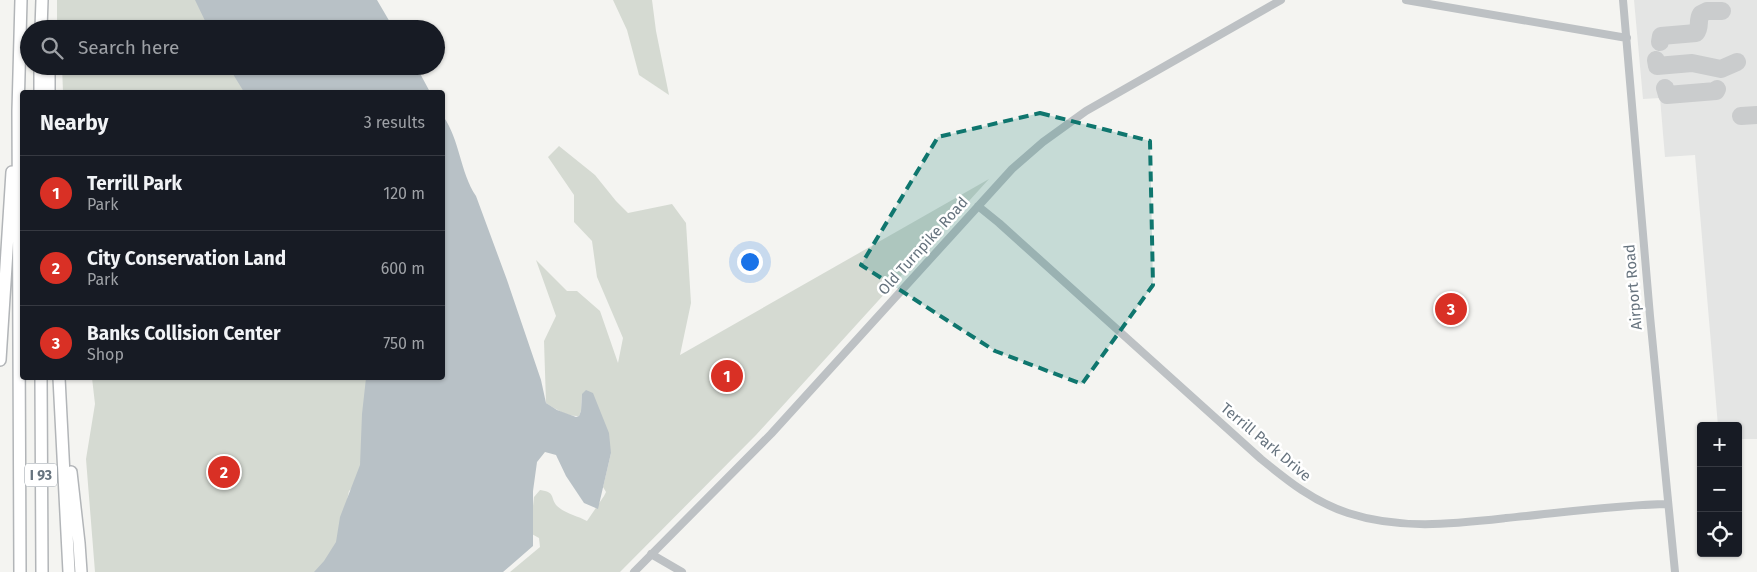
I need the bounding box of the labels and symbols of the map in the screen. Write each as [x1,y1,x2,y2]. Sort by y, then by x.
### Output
street label: Old Turnpike Road [874,193,972,299]
street label: Airport Road [1620,243,1646,331]
your location [737,249,763,275]
pin: 3 [1435,290,1467,328]
pin: 1 [711,357,743,395]
street label: Terrill Park Drive [1217,399,1315,485]
pin: 2 [208,453,240,491]
road number: I 93 [25,464,57,486]

